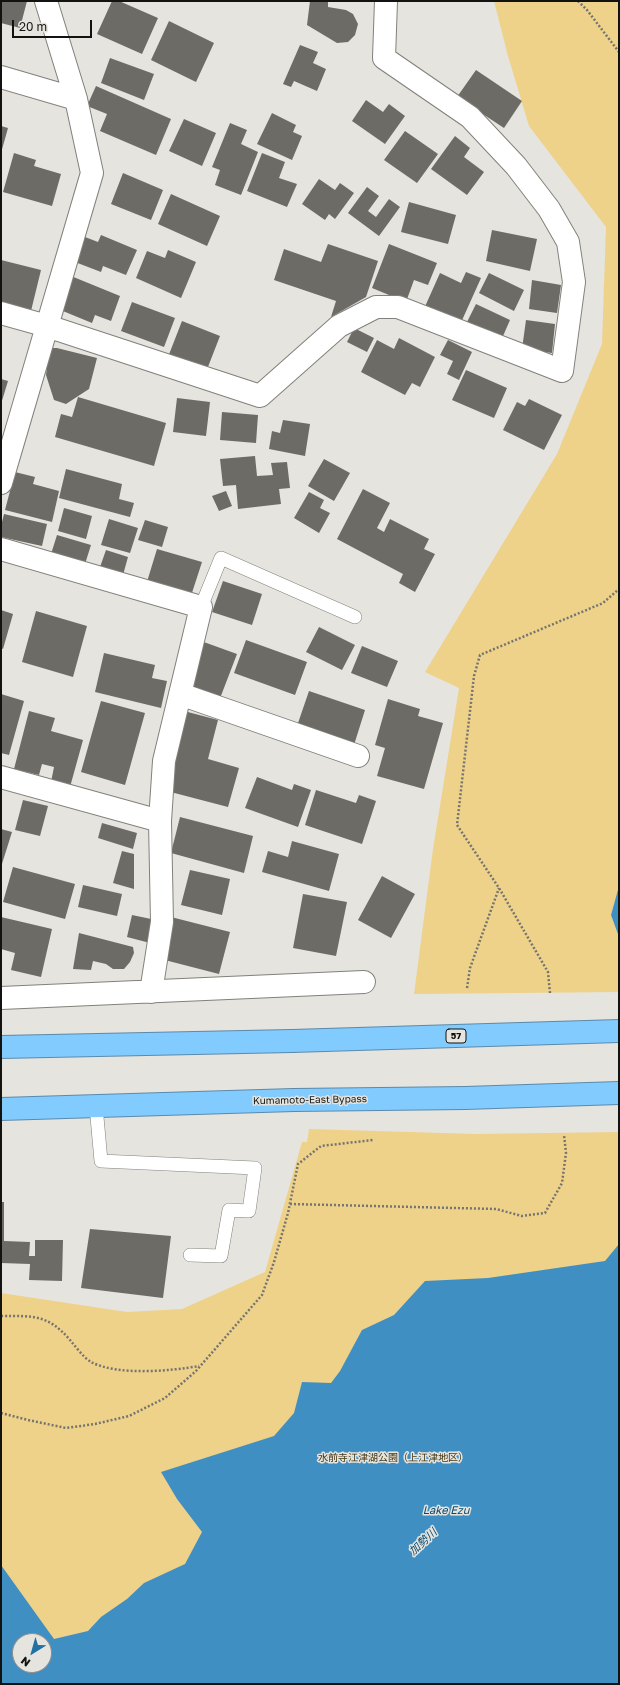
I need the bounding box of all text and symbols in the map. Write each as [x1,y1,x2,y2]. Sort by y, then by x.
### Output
scale bar [14,12,94,38]
text: 20 m [19,19,47,34]
road number: 57 [446,1029,466,1043]
street label: Kumamoto-East Bypass [253,1093,367,1107]
park label: 水前寺江津湖公園（上江津地区） [318,1452,468,1464]
water label: Lake Ezu [423,1504,469,1518]
water label: 加勢川 [406,1526,440,1558]
north arrow [12,1633,52,1673]
text: N [18,1654,32,1670]

